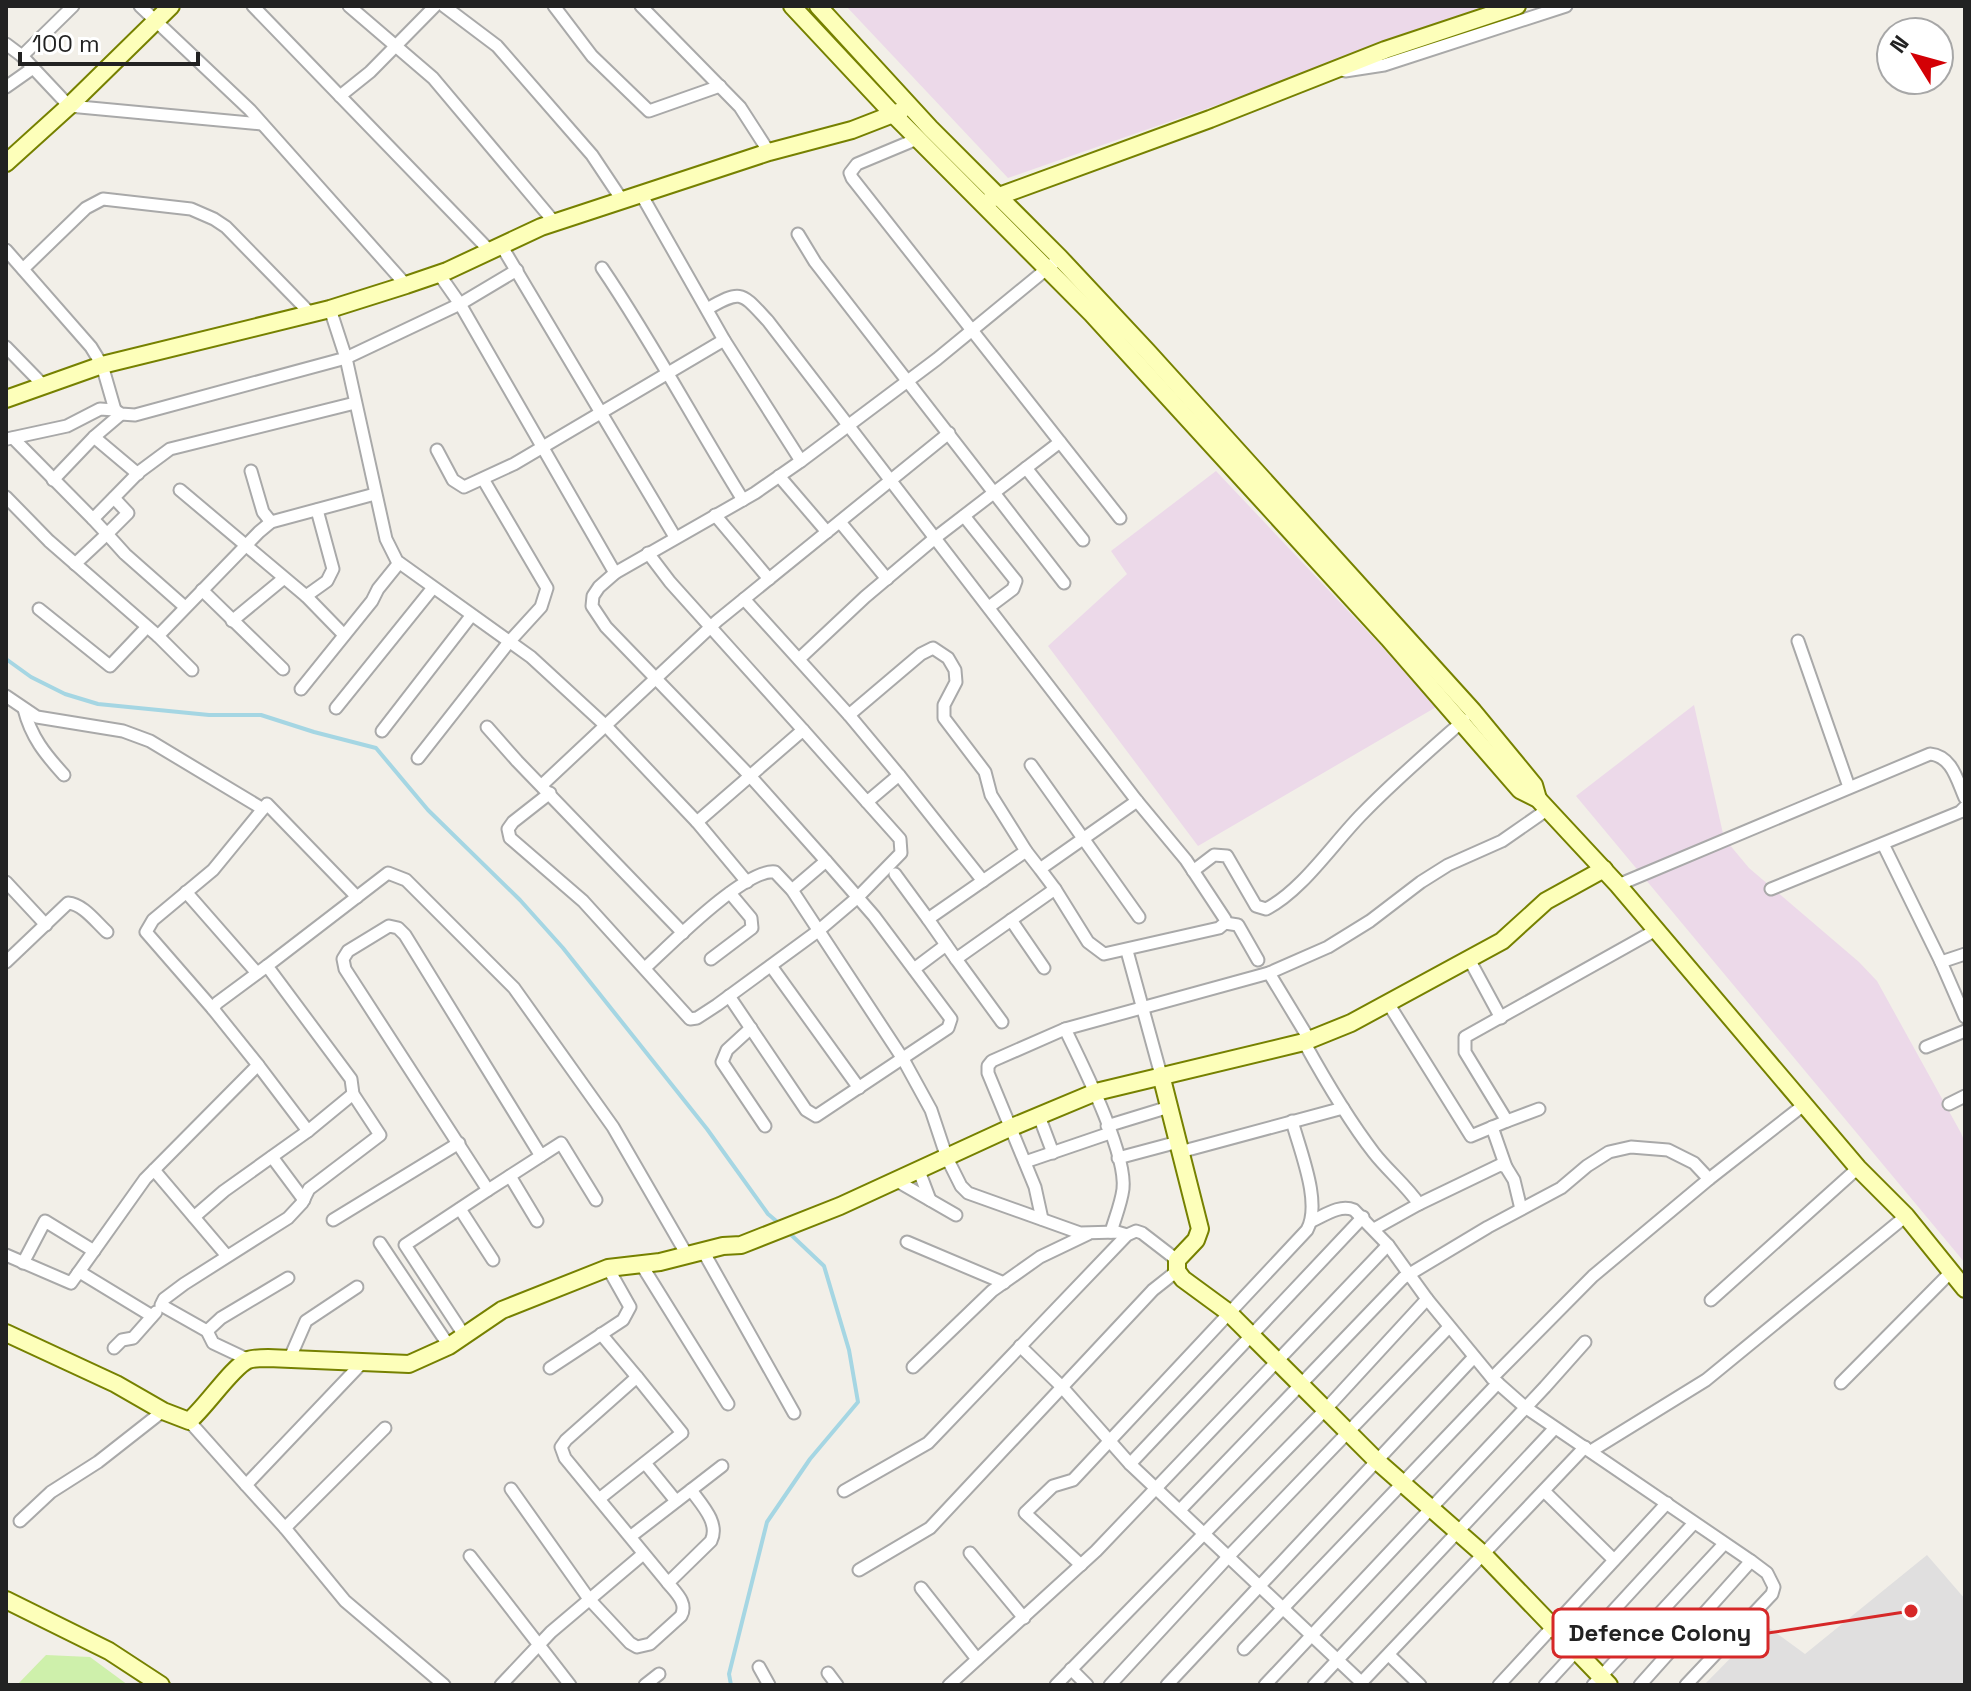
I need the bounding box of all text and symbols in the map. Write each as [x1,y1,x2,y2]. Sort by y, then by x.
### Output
scale bar [20,16,198,66]
north arrow [1875,16,1955,96]
text: 100 m [32,28,100,59]
text: N [1883,30,1915,58]
callout: Defence Colony [1553,1609,1768,1657]
text: Defence Colony [1569,1617,1751,1648]

